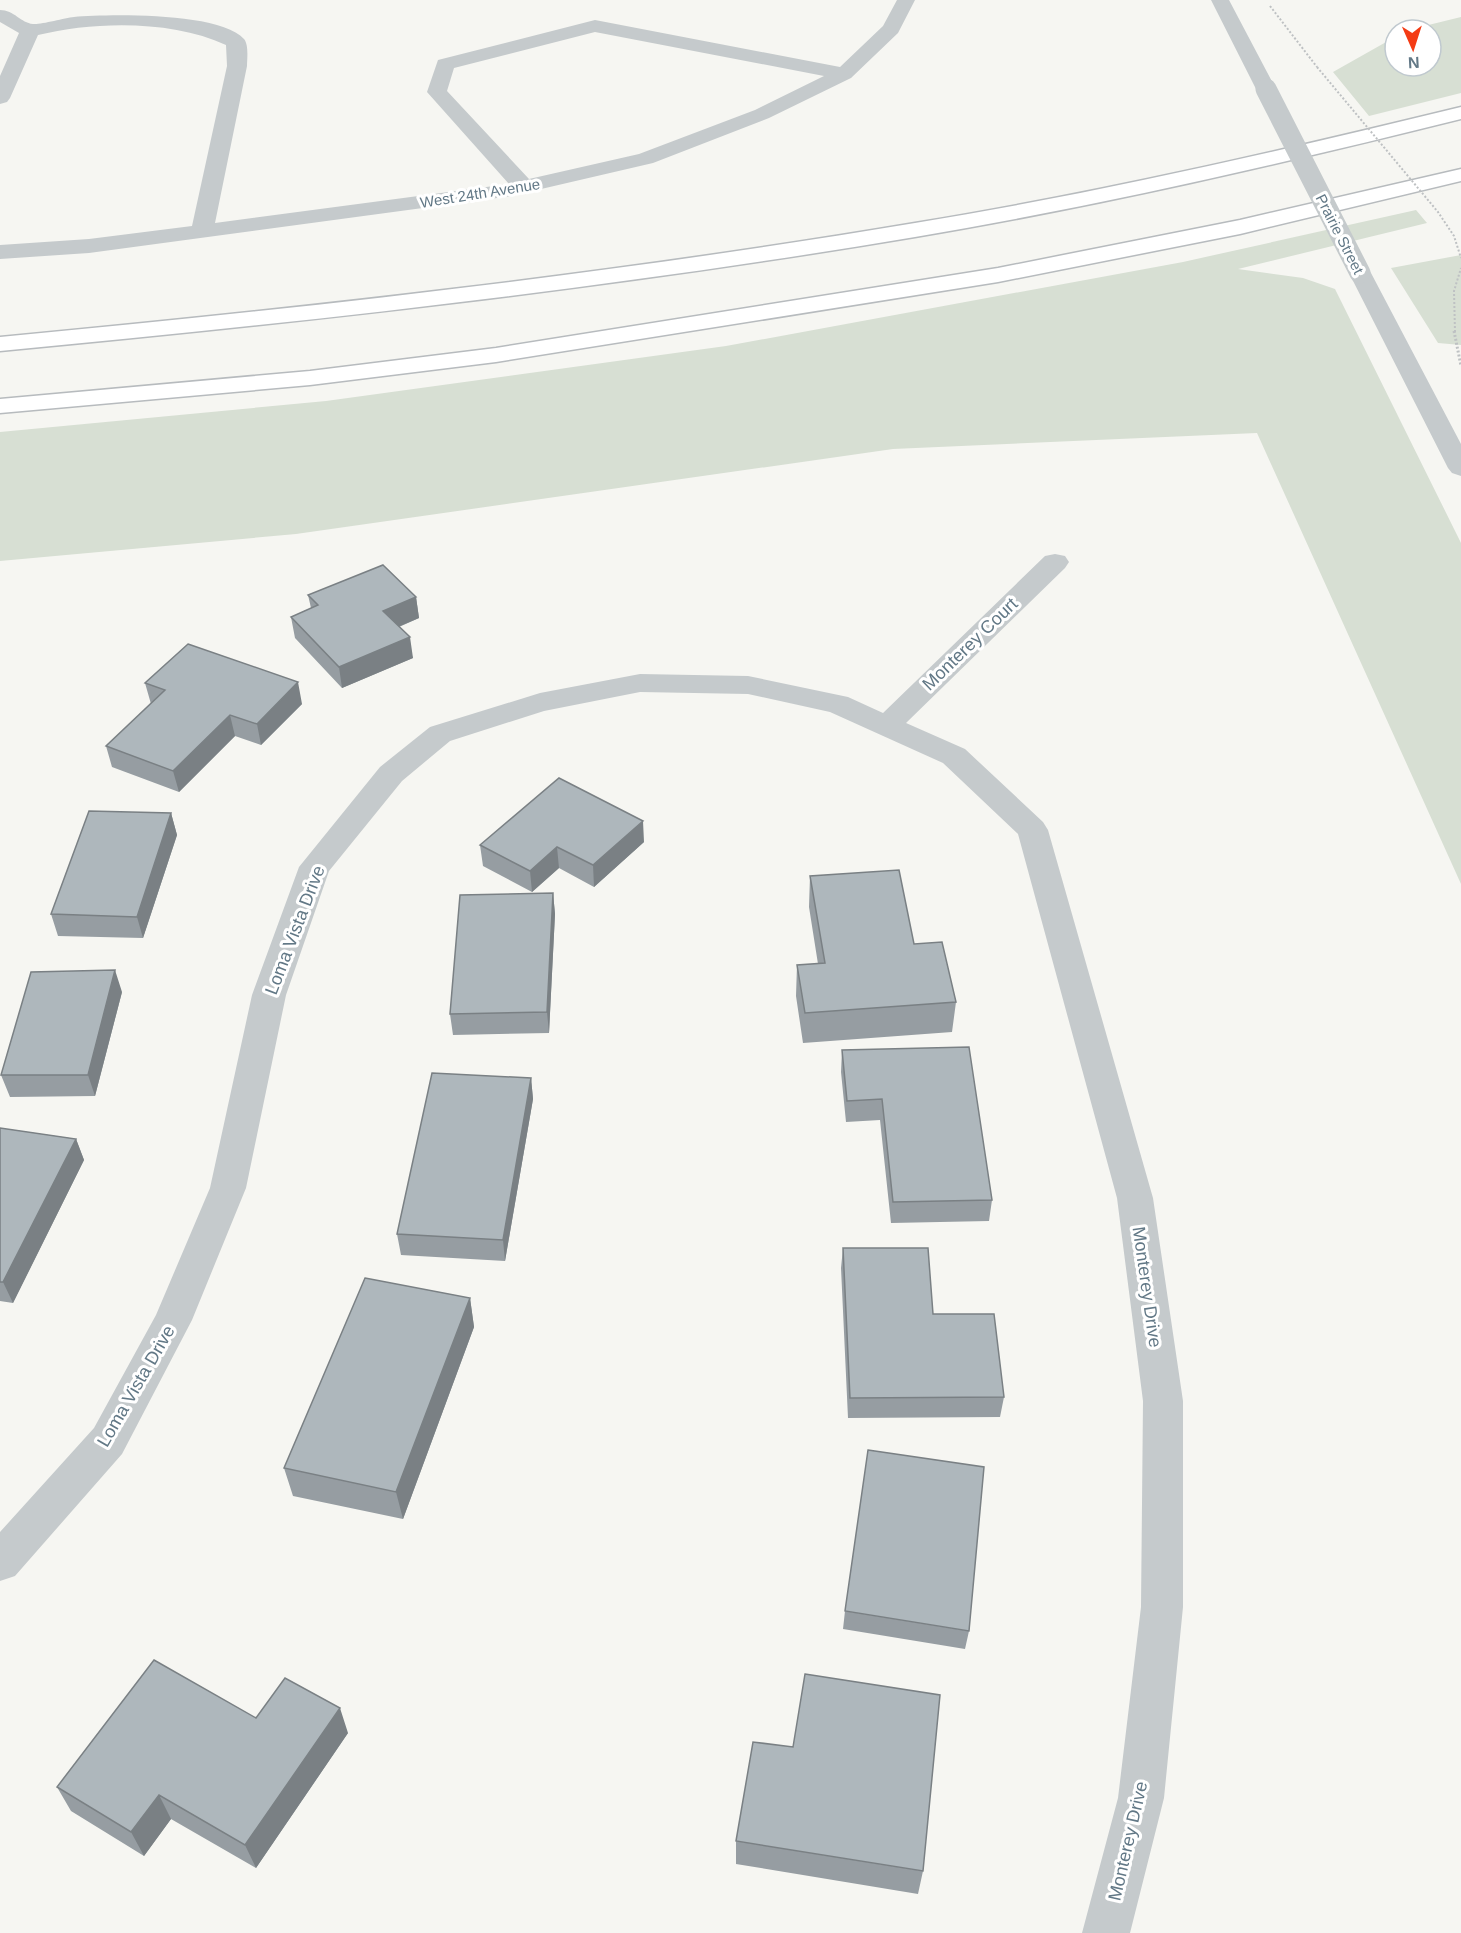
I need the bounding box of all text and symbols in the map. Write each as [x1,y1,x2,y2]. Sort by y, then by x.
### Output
north arrow [1383,18,1443,78]
text: N [1408,54,1420,71]
street label: West 24th Avenue [419,175,541,211]
street label: Prairie Street [1313,191,1368,278]
street label: Monterey Court [918,594,1022,694]
street label: Loma Vista Drive [261,863,329,997]
street label: Monterey Drive [1129,1225,1165,1349]
street label: Loma Vista Drive [93,1322,179,1450]
street label: Monterey Drive [1105,1779,1151,1903]

